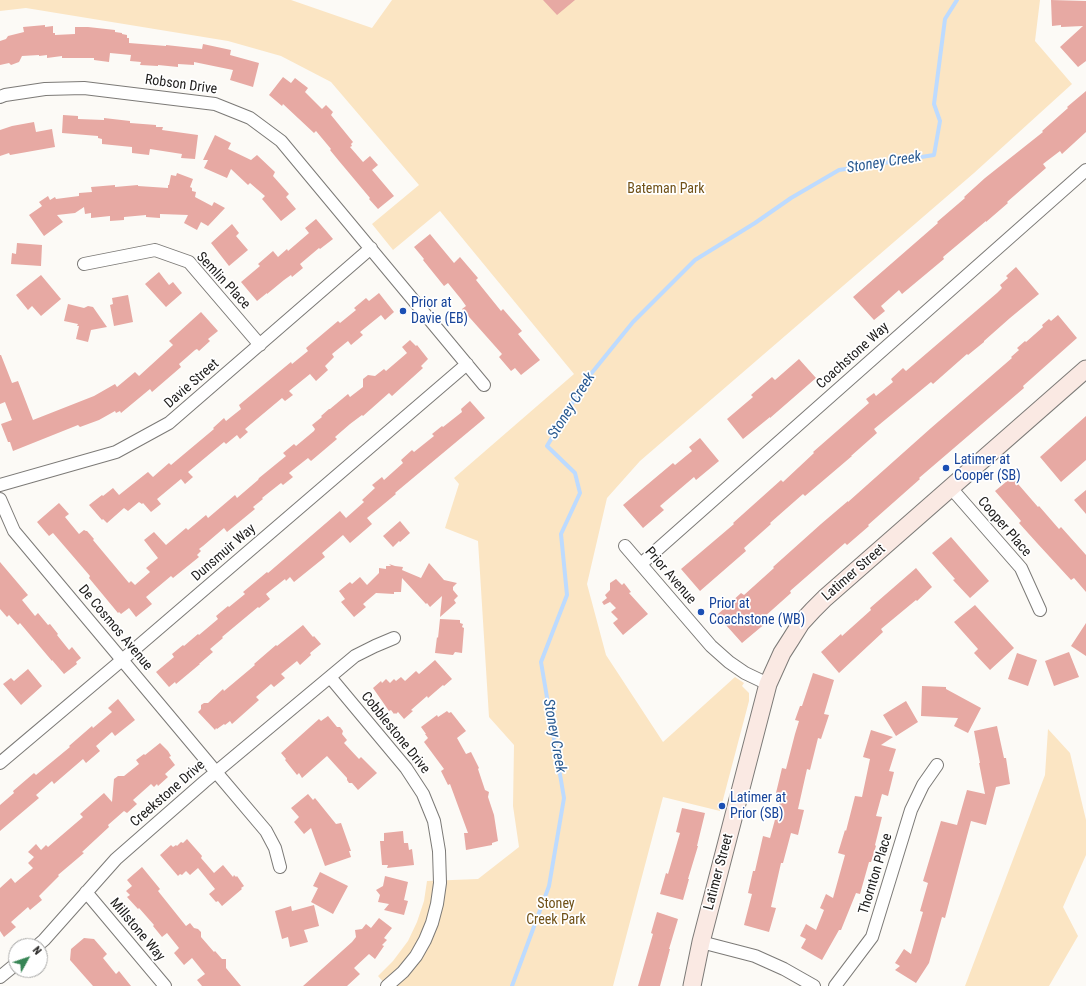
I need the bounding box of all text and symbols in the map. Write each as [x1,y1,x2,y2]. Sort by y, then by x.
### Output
street label: Robson Drive [144,72,218,98]
water label: Stoney Creek [846,148,922,178]
park label: Bateman Park [627,181,705,197]
street label: Semlin Place [192,249,254,313]
place label: Prior at Davie (EB) [411,295,468,328]
marker: Prior at Davie (EB) [398,306,408,316]
street label: Coachstone Way [813,319,893,393]
street label: Davie Street [161,356,223,412]
water label: Stoney Creek [545,369,599,443]
place label: Latimer at Cooper (SB) [954,452,1021,484]
marker: Latimer at Cooper (SB) [941,463,951,473]
street label: Cooper Place [974,494,1034,560]
street label: Dunsmuir Way [189,521,259,585]
street label: Latimer Street [819,541,889,605]
street label: Prior Avenue [641,544,699,608]
street label: De Cosmos Avenue [74,582,156,674]
place label: Prior at Coachstone (WB) [709,596,805,628]
marker: Prior at Coachstone (WB) [696,607,706,617]
street label: Cobblestone Drive [357,689,433,777]
water label: Stoney Creek [539,698,569,774]
street label: Creekstone Drive [127,757,209,831]
place label: Latimer at Prior (SB) [730,790,786,822]
marker: Latimer at Prior (SB) [717,801,727,811]
street label: Thornton Place [856,831,896,917]
street label: Latimer Street [701,832,737,912]
street label: Millstone Way [106,895,168,965]
park label: Stoney Creek Park [526,896,586,928]
north arrow [8,938,48,978]
text: N [30,944,44,957]

